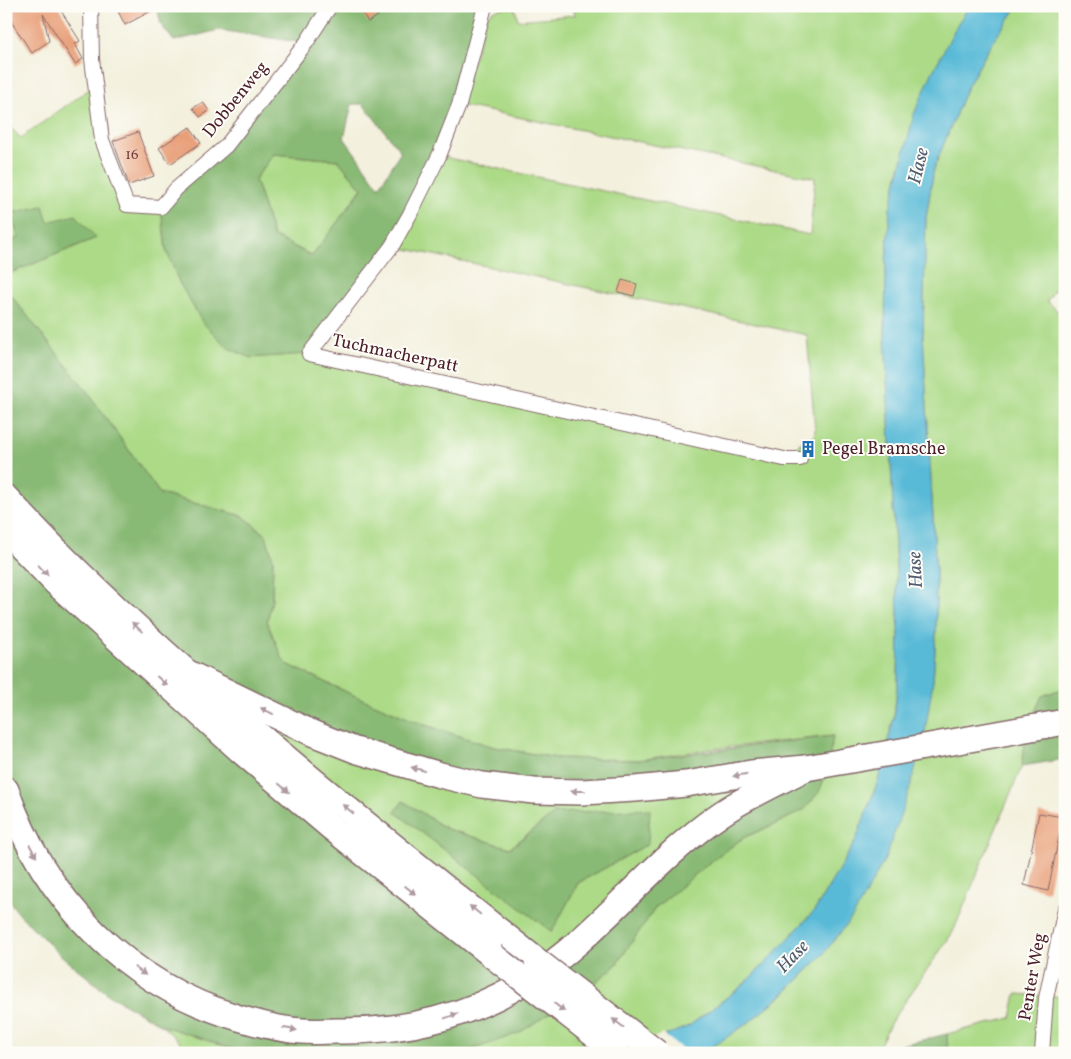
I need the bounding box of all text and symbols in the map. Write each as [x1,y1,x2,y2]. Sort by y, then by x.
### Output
street label: Dobbenweg [197,56,275,144]
house number: 16 [125,145,139,166]
water label: Hase [902,145,936,187]
street label: Tuchmacherpatt [329,328,461,380]
place label: Pegel Bramsche [822,437,946,462]
building icon: Pegel Bramsche [798,439,818,459]
water label: Hase [902,551,930,589]
one-way arrow [37,563,49,575]
one-way arrow [132,621,144,633]
one-way arrow [155,675,167,687]
one-way arrow [260,707,274,715]
one-way arrow [410,765,425,773]
one-way arrow [731,772,747,780]
one-way arrow [278,782,291,793]
one-way arrow [570,787,586,795]
one-way arrow [341,803,354,814]
one-way arrow [29,844,37,858]
one-way arrow [404,885,417,896]
one-way arrow [468,905,481,916]
street label: Penter Weg [1013,931,1053,1023]
water label: Hase [771,935,815,979]
one-way arrow [133,966,147,976]
one-way arrow [552,1002,565,1013]
one-way arrow [443,1012,458,1019]
one-way arrow [612,1018,625,1028]
one-way arrow [282,1026,298,1034]

